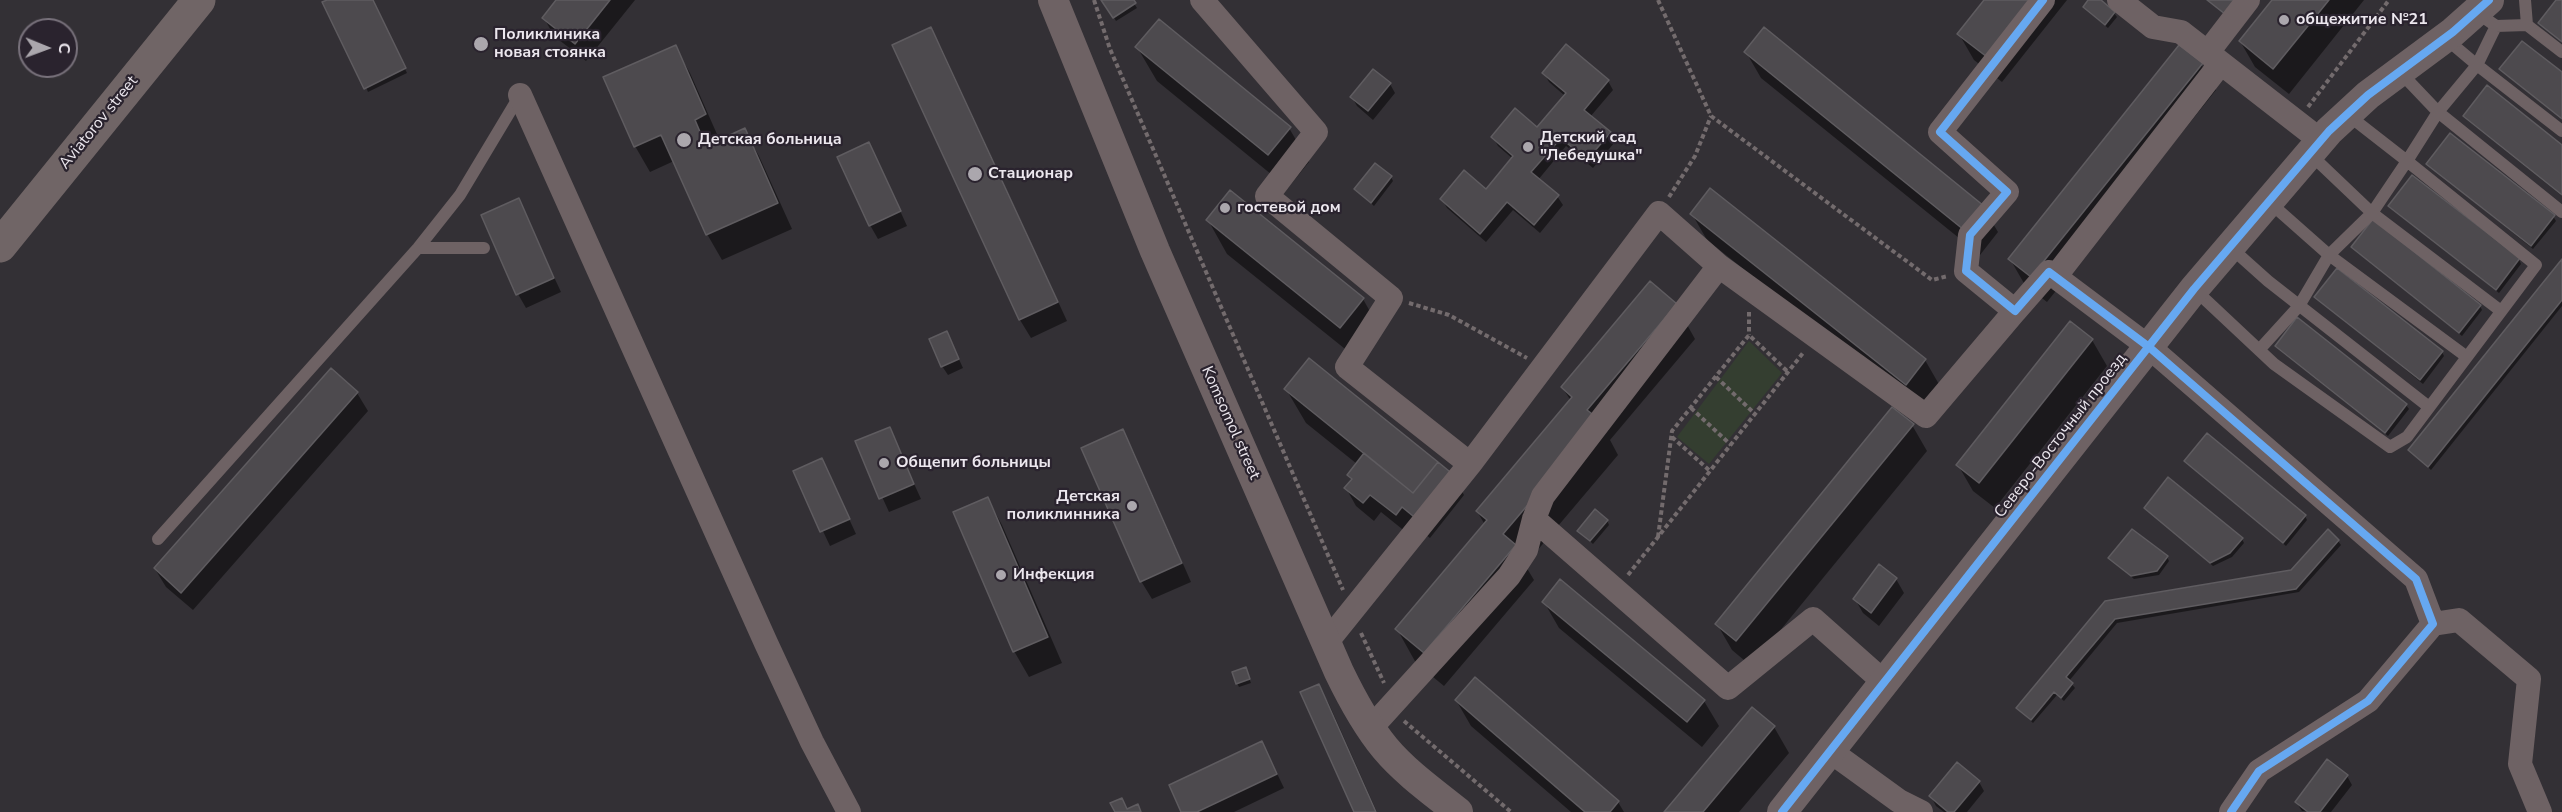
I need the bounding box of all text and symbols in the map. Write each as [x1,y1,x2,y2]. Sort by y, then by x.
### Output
place label: общежитие №21 [2296,10,2428,30]
marker: общежитие №21 [2277,13,2291,27]
north arrow [18,18,78,78]
place label: Поликлиника новая стоянка [494,25,606,63]
marker: Поликлиника новая стоянка [472,35,490,53]
text: С [53,43,75,54]
street label: Aviatorov street [56,73,142,173]
place label: Детский сад "Лебедушка" [1540,128,1642,166]
place label: Детская больница [698,130,842,150]
marker: Детская больница [675,131,693,149]
marker: Детский сад "Лебедушка" [1521,140,1535,154]
place label: Стационар [988,164,1073,184]
marker: Стационар [966,165,984,183]
place label: гостевой дом [1237,198,1341,218]
marker: гостевой дом [1218,201,1232,215]
street label: Северо-Восточный проезд [1991,350,2131,522]
street label: Komsomol street [1196,363,1264,483]
place label: Общепит больницы [896,453,1051,473]
marker: Общепит больницы [877,456,891,470]
place label: Детская поликлинника [1007,487,1120,525]
marker: Детская поликлинника [1125,499,1139,513]
place label: Инфекция [1013,565,1095,585]
marker: Инфекция [994,568,1008,582]

